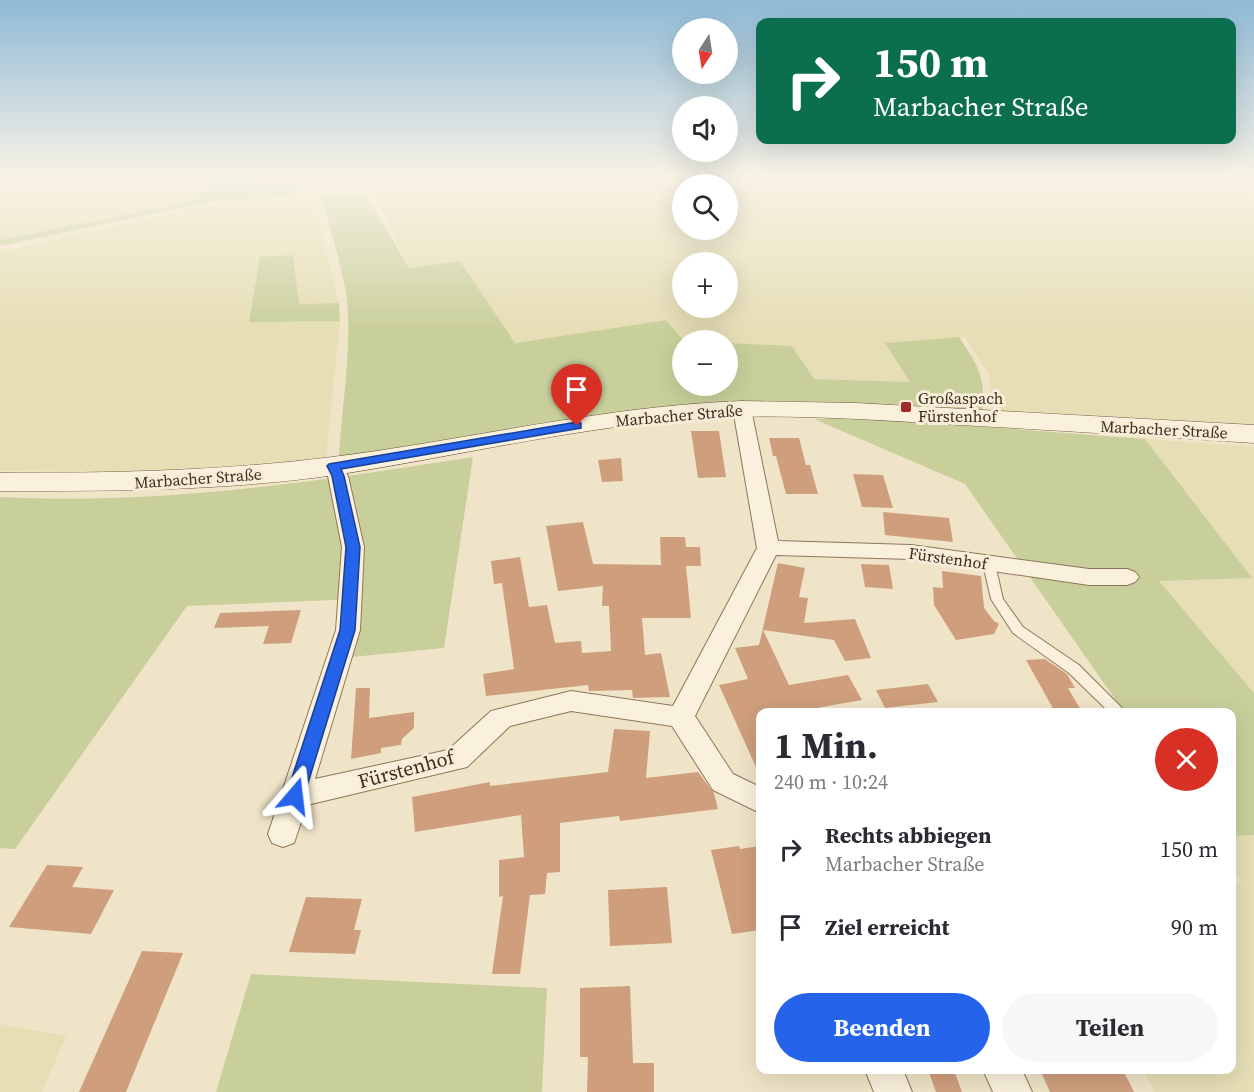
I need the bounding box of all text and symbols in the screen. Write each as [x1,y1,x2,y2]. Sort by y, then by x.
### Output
north arrow [672,18,738,84]
map controls [672,18,738,396]
text: 150 m [873,33,988,91]
icon: right [774,42,852,120]
text: Marbacher Straße [873,88,1088,125]
button: sound [672,96,738,162]
button: search [672,174,738,240]
button: + [672,252,738,318]
button: − [672,330,738,396]
pin [551,364,602,426]
icon: arrive [560,373,593,406]
place label: Großaspach Fürstenhof [918,387,1004,427]
street label: Marbacher Straße [614,398,744,432]
marker: Großaspach Fürstenhof [899,400,913,414]
street label: Marbacher Straße [1100,415,1228,443]
street label: Marbacher Straße [134,463,262,493]
street label: Fürstenhof [907,542,990,575]
text: 1 Min. [774,721,878,770]
button: close [1155,728,1218,791]
street label: Fürstenhof [355,742,459,795]
position arrow [263,764,327,828]
text: 240 m · 10:24 [774,768,888,796]
text: Rechts abbiegen [825,820,992,850]
icon: right [774,833,807,866]
text: 150 m [1160,834,1218,864]
text: Marbacher Straße [825,850,985,878]
icon: arrive [774,911,807,944]
text: Ziel erreicht [825,912,949,942]
text: 90 m [1171,912,1218,942]
button: Beenden [774,993,990,1062]
button: Teilen [1002,993,1218,1062]

